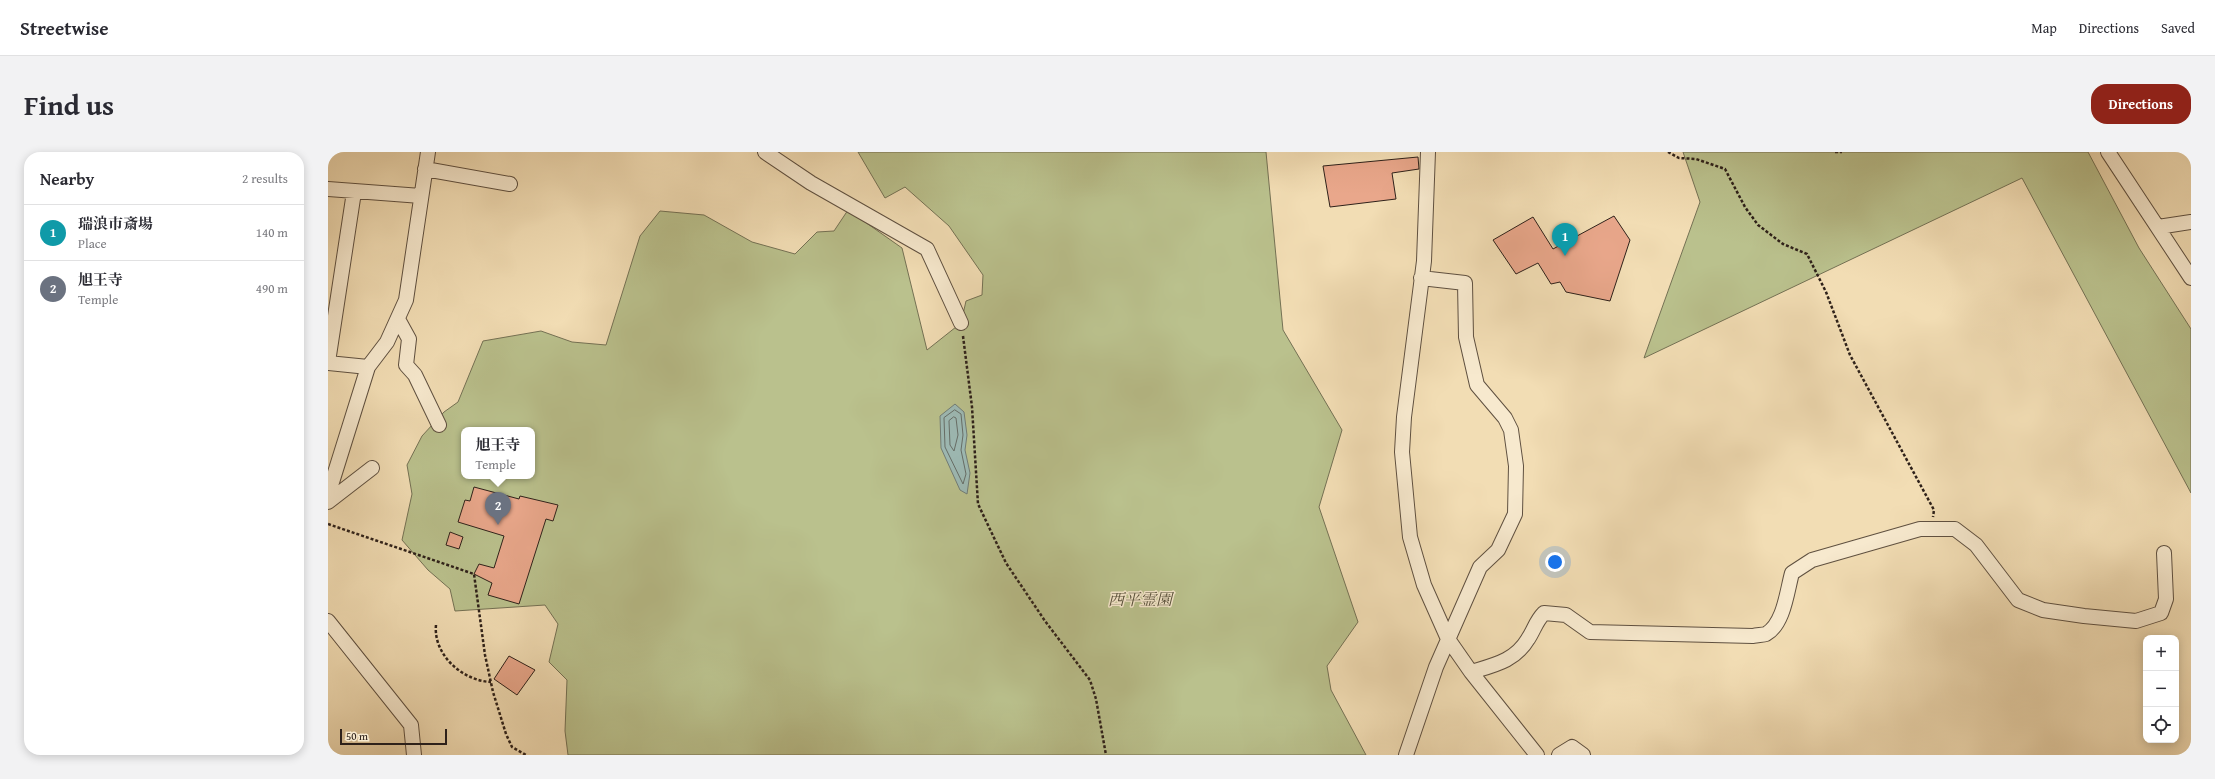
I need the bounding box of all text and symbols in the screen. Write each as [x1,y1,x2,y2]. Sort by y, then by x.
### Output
text: Streetwise [20,14,109,42]
text: Map [2031,18,2057,38]
text: Directions [2079,18,2139,38]
text: Saved [2161,18,2195,38]
text: Find us [24,84,114,125]
button: Directions [2091,84,2191,124]
text: Nearby [40,166,94,191]
text: 2 results [242,169,288,188]
text: 瑞浪市斎場 [78,213,153,234]
text: 1 [50,223,56,242]
text: 140 m [256,223,288,242]
pin: 1 [1552,223,1578,256]
text: Place [78,234,107,253]
text: 旭王寺 [78,269,123,290]
text: 2 [50,279,56,298]
text: 490 m [256,279,288,298]
text: Temple [78,290,118,309]
popup [461,427,535,479]
text: 旭王寺 [475,434,521,455]
text: Temple [475,455,516,474]
pin: 2 [485,492,511,525]
your location [1545,552,1565,572]
park label: 西平霊園 [1108,587,1175,611]
map controls [2143,635,2179,743]
button: + [2143,635,2179,671]
button: − [2143,671,2179,707]
button: locate [2143,707,2179,743]
scale bar [340,727,447,746]
text: 50 m [346,728,368,744]

